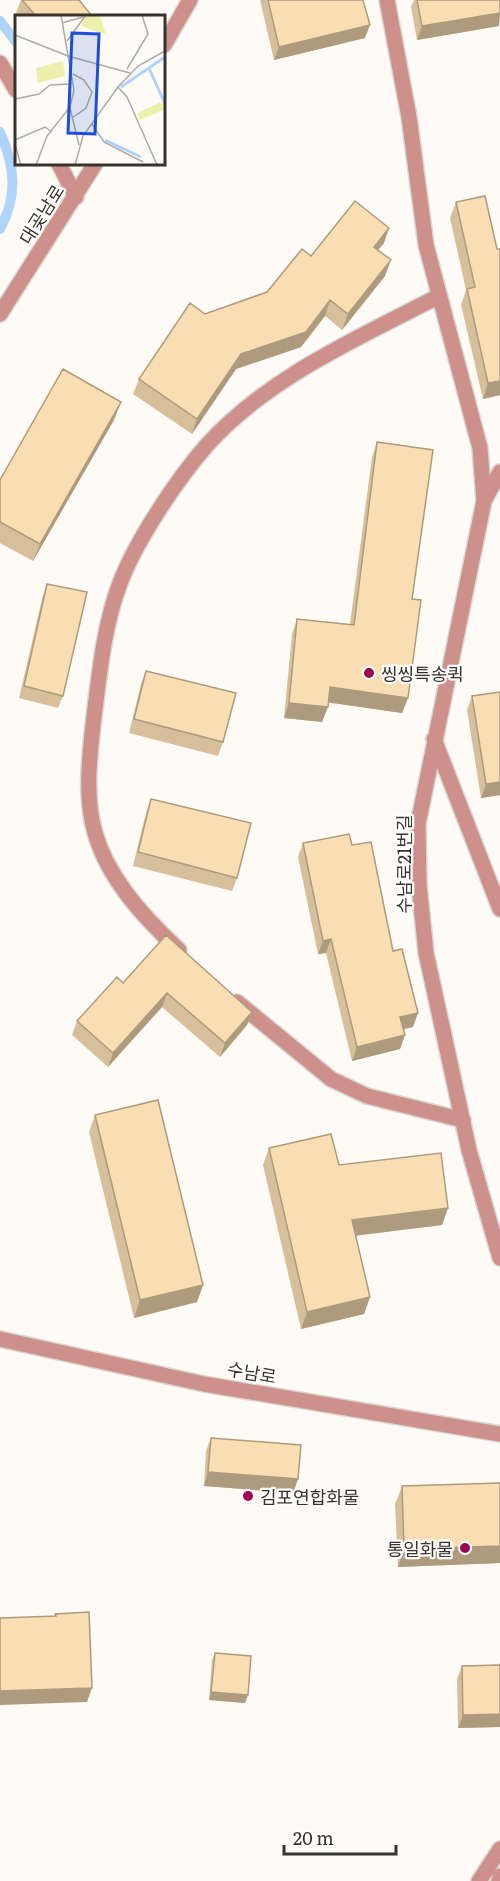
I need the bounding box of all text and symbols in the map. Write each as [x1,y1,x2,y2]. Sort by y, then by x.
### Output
inset map [15,15,165,165]
street label: 대곶남로 [12,179,70,249]
place label: 씽씽특송퀵 [381,660,464,687]
marker: 씽씽특송퀵 [362,666,376,680]
street label: 수남로21번길 [390,814,417,914]
street label: 수남로 [225,1354,279,1390]
place label: 김포연합화물 [260,1483,359,1510]
marker: 김포연합화물 [241,1489,255,1503]
place label: 통일화물 [387,1535,453,1562]
marker: 통일화물 [458,1541,472,1555]
scale bar [284,1818,396,1856]
text: 20 m [293,1824,334,1851]

